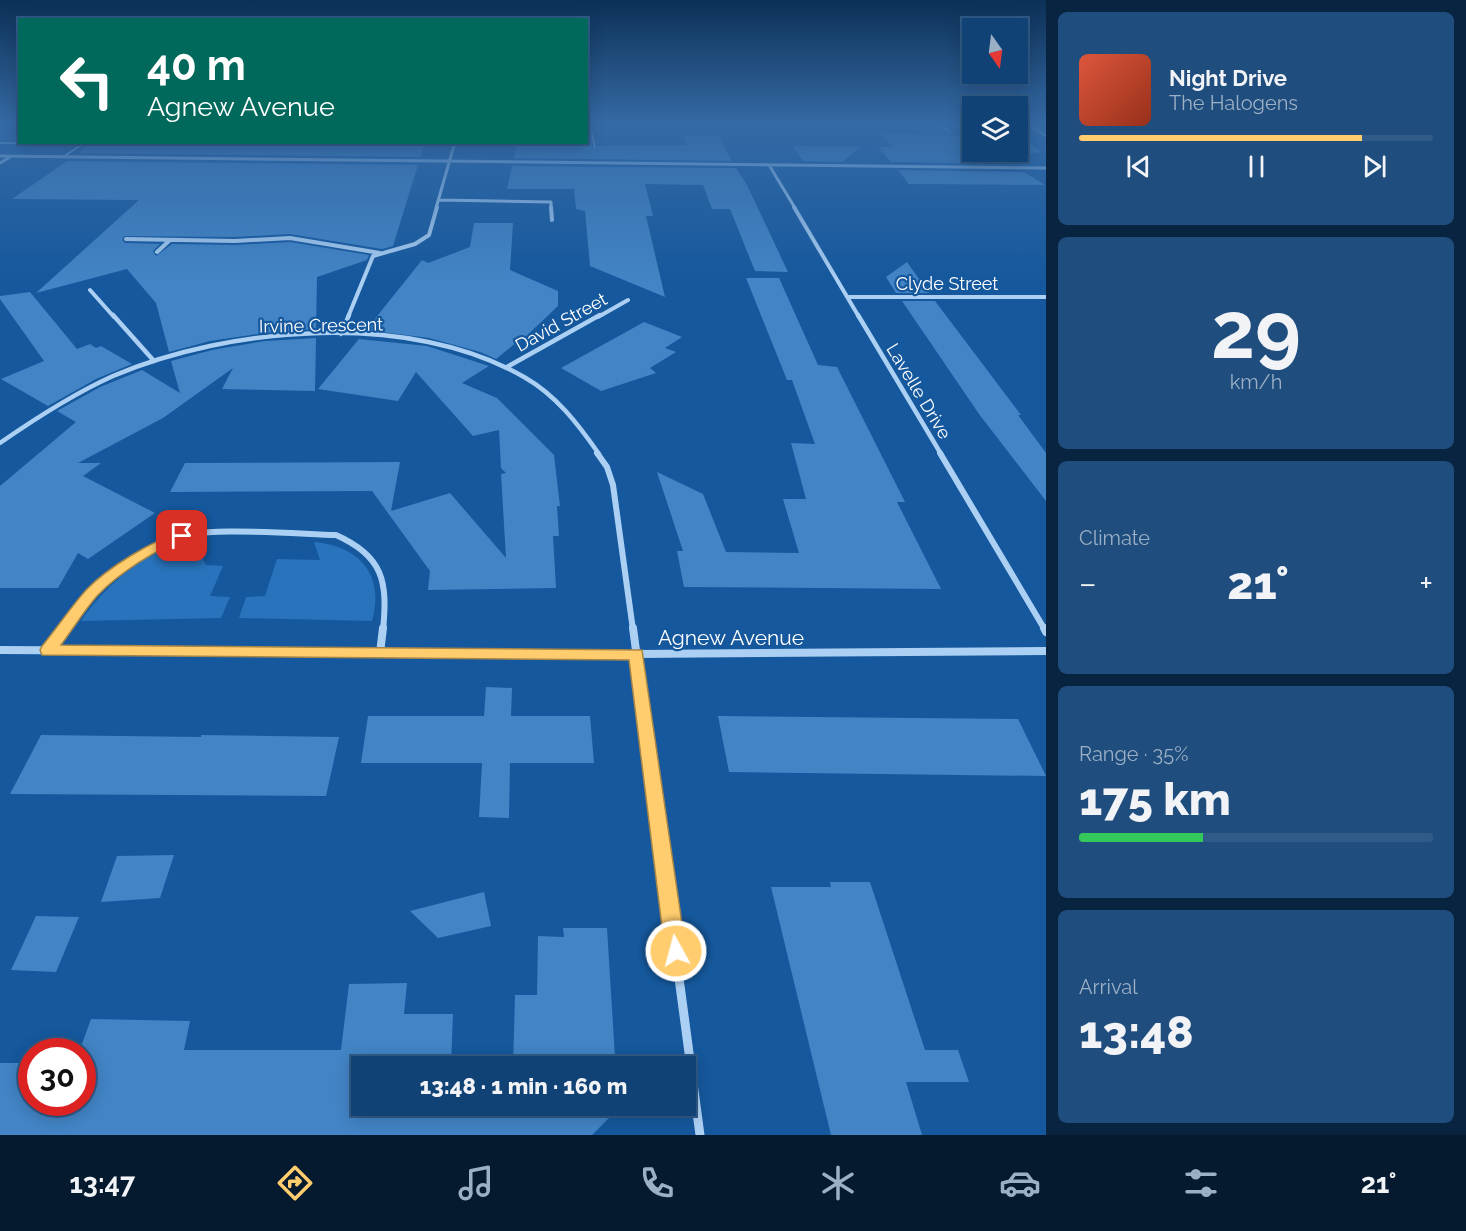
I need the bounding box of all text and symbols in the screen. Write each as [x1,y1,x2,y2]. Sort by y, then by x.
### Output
north arrow [962,18,1028,84]
map controls [962,18,1028,162]
text: 40 m [147,41,246,90]
icon: left [48,42,126,120]
text: Night Drive [1169,65,1287,91]
text: Agnew Avenue [147,91,335,122]
text: The Halogens [1169,91,1298,115]
button: layers [962,96,1028,162]
icon: previous [1122,150,1155,183]
icon: pause [1240,150,1273,183]
icon: next [1358,150,1391,183]
street label: Clyde Street [896,273,998,294]
text: 29 [1211,285,1301,376]
street label: David Street [512,288,610,356]
street label: Irvine Crescent [259,313,383,337]
street label: Lavelle Drive [882,339,956,443]
text: km/h [1230,370,1282,394]
pin [156,510,207,561]
icon: arrive [165,519,198,552]
text: Climate [1079,526,1150,550]
text: 21° [1227,557,1289,610]
text: − [1079,564,1097,603]
text: + [1419,564,1433,603]
street label: Agnew Avenue [658,625,804,650]
text: Range · 35% [1079,742,1188,766]
text: 175 km [1079,773,1231,826]
position arrow [644,919,708,983]
text: Arrival [1079,975,1138,999]
text: 13:48 [1079,1006,1194,1059]
speed limit sign: 30 [18,1038,96,1116]
text: 13:48 · 1 min · 160 m [420,1073,627,1099]
icon: directions [274,1162,316,1204]
icon: music [455,1162,497,1204]
icon: phone [636,1162,678,1204]
icon: climate [817,1162,859,1204]
icon: car [999,1162,1041,1204]
icon: filters [1180,1162,1222,1204]
text: 13:47 [70,1168,135,1199]
text: 21° [1361,1168,1396,1199]

